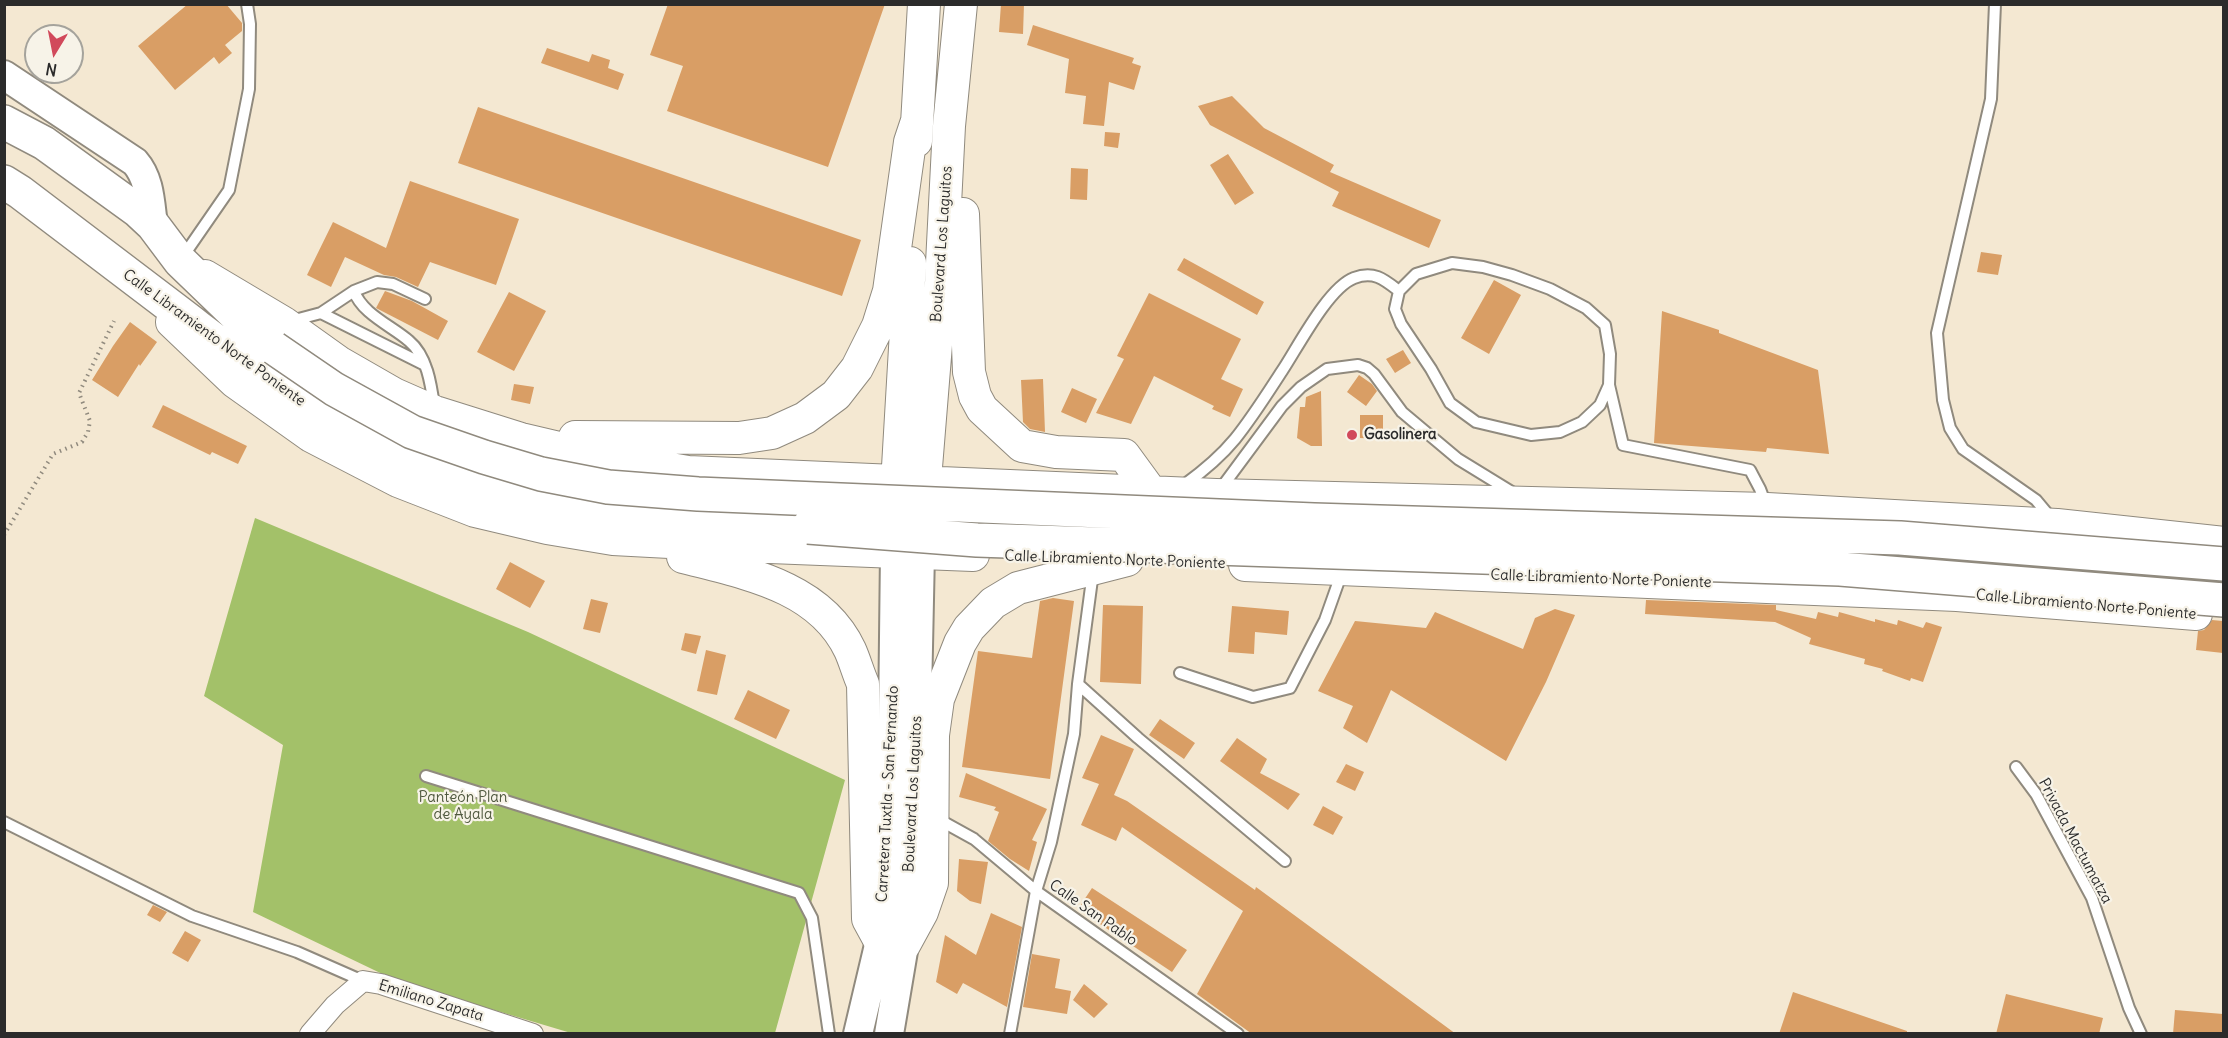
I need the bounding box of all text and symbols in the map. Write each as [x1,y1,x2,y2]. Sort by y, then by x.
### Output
north arrow [24,24,84,84]
text: N [44,59,58,81]
street label: Boulevard Los Laguitos [928,165,956,323]
street label: Calle Libramiento Norte Poniente [119,266,309,410]
place label: Gasolinera [1364,426,1437,444]
marker: Gasolinera [1345,428,1359,442]
street label: Calle Libramiento Norte Poniente [1004,547,1226,573]
street label: Calle Libramiento Norte Poniente [1490,566,1712,592]
street label: Calle Libramiento Norte Poniente [1975,586,2197,624]
street label: Carretera Tuxtla - San Fernando [873,685,903,903]
street label: Boulevard Los Laguitos [900,715,926,873]
street label: Privada Mactumatza [2034,775,2116,907]
park label: Panteón Plan de Ayala [418,789,508,824]
street label: Calle San Pablo [1046,876,1140,950]
street label: Emiliano Zapata [376,976,486,1026]

